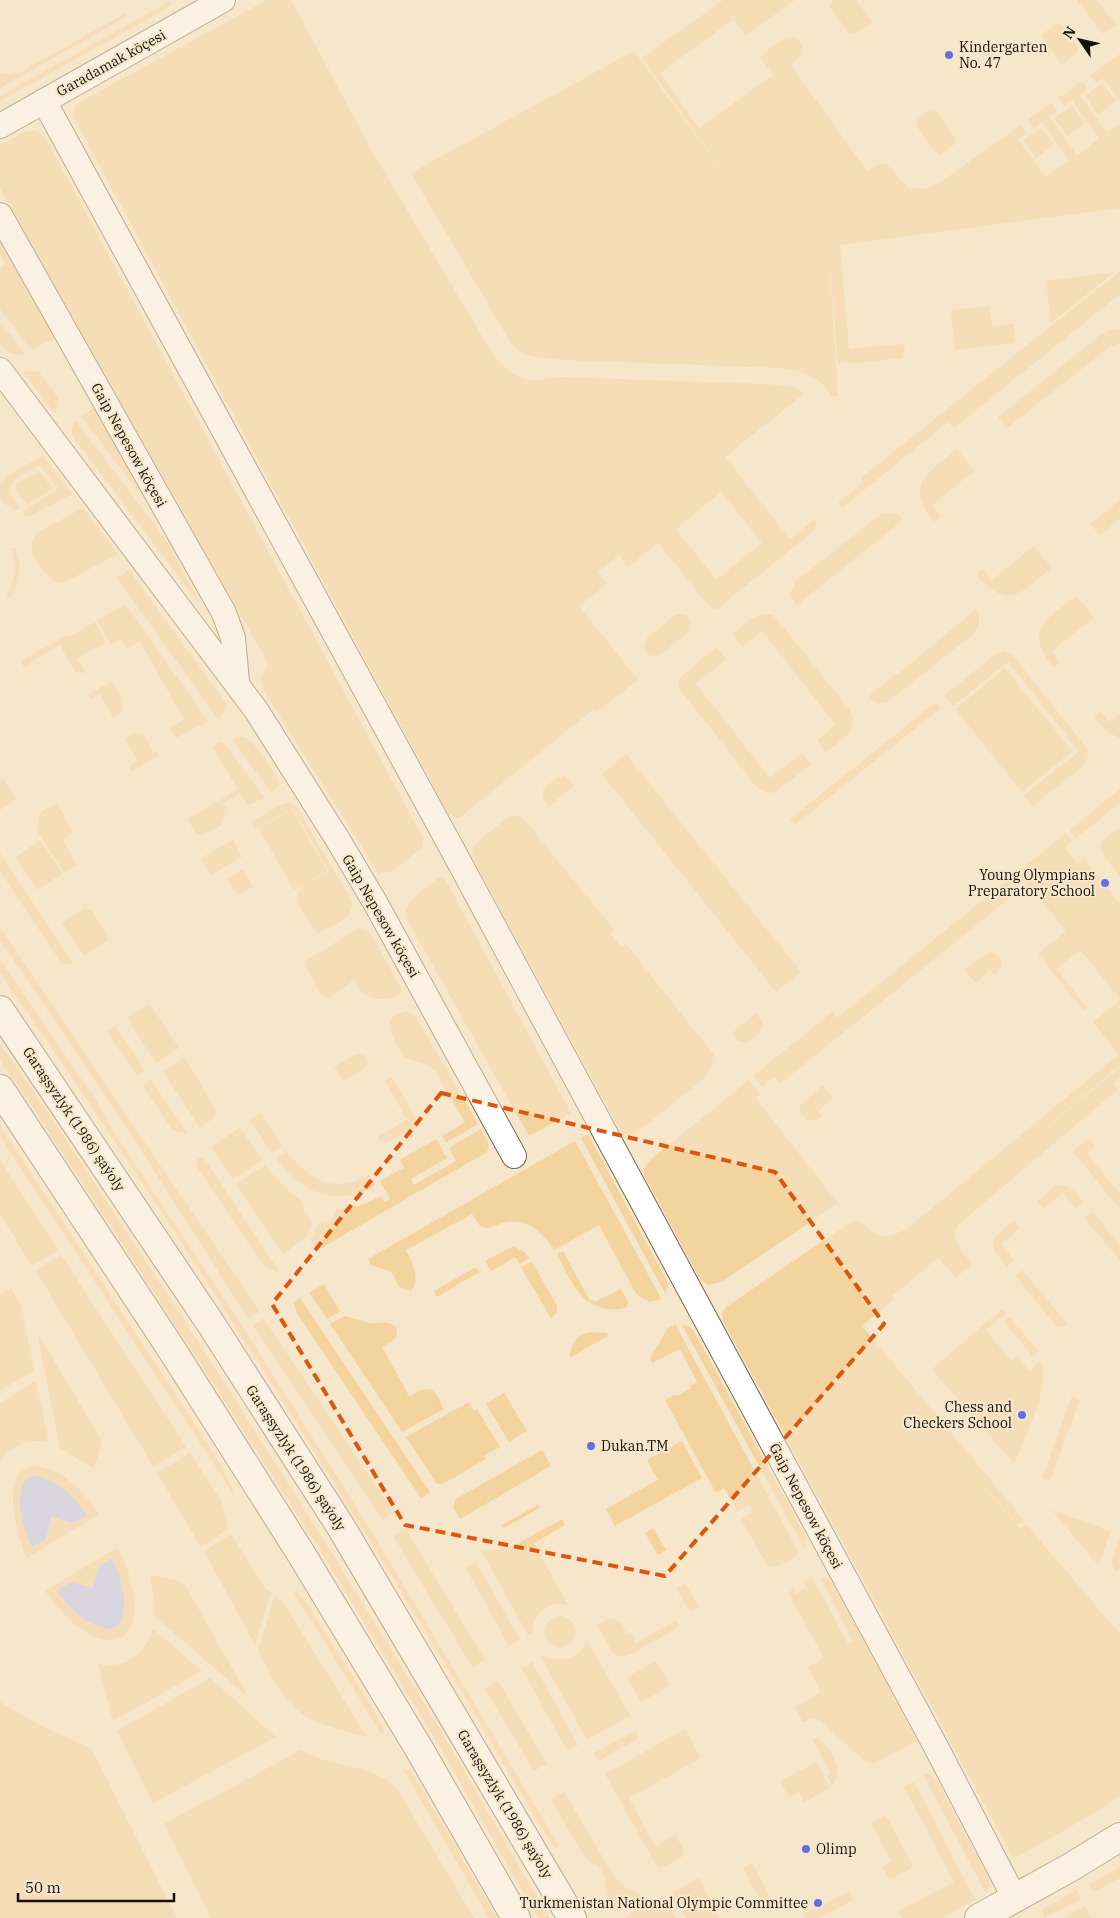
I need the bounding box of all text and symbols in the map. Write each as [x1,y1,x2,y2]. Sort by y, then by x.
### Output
north arrow [1055,15,1105,65]
text: N [1059,23,1080,42]
street label: Garadamak köçesi [53,26,169,100]
place label: Kindergarten No. 47 [959,38,1047,72]
marker: Kindergarten No. 47 [943,49,955,61]
street label: Gaip Nepesow köçesi [87,380,171,510]
street label: Gaip Nepesow köçesi [338,851,424,981]
place label: Young Olympians Preparatory School [968,866,1095,900]
marker: Young Olympians Preparatory School [1099,877,1111,889]
street label: Garaşsyzlyk (1986) şaýoly [19,1043,129,1195]
street label: Garaşsyzlyk (1986) şaýoly [242,1382,350,1535]
place label: Chess and Checkers School [903,1398,1012,1432]
marker: Chess and Checkers School [1016,1409,1028,1421]
place label: Dukan.TM [601,1437,668,1455]
marker: Dukan.TM [585,1440,597,1452]
street label: Gaip Nepesow köçesi [765,1440,847,1572]
street label: Garaşsyzlyk (1986) şaýoly [453,1726,557,1882]
place label: Olimp [816,1840,857,1858]
marker: Olimp [800,1843,812,1855]
scale bar [18,1870,174,1902]
text: 50 m [25,1878,61,1897]
place label: Turkmenistan National Olympic Committee [520,1894,808,1912]
marker: Turkmenistan National Olympic Committee [812,1897,824,1909]

